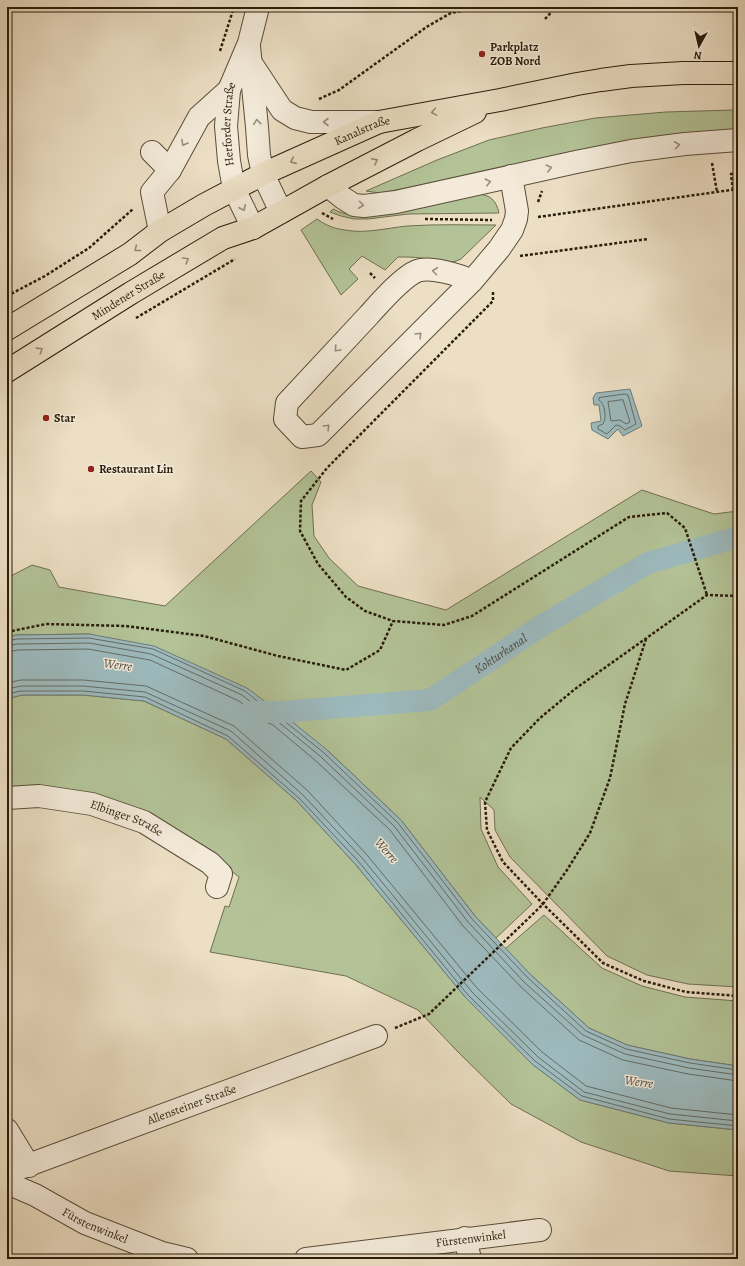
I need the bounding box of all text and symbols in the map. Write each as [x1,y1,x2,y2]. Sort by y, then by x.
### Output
north arrow [679,26,719,66]
place label: Parkplatz ZOB Nord [490,39,541,69]
text: N [693,47,703,63]
marker: Parkplatz ZOB Nord [477,49,487,59]
street label: Herforder Straße [218,79,240,168]
one-way arrow [431,107,437,115]
street label: Kanalstraße [331,112,391,149]
one-way arrow [323,118,329,126]
one-way arrow [252,119,261,125]
one-way arrow [181,139,189,146]
one-way arrow [674,141,680,150]
one-way arrow [289,156,297,164]
one-way arrow [371,159,378,166]
one-way arrow [546,164,552,172]
one-way arrow [485,178,491,186]
one-way arrow [357,200,364,209]
one-way arrow [238,204,246,212]
one-way arrow [134,244,141,251]
one-way arrow [182,257,189,264]
street label: Mindener Straße [88,266,168,324]
one-way arrow [432,267,438,276]
one-way arrow [414,332,422,340]
one-way arrow [335,344,342,351]
one-way arrow [36,347,43,355]
place label: Star [54,410,75,426]
marker: Star [41,413,51,423]
one-way arrow [322,424,330,432]
place label: Restaurant Lin [99,461,173,477]
marker: Restaurant Lin [86,464,96,474]
water label: Kokturkanal [471,629,531,677]
water label: Werre [103,654,134,675]
street label: Elbinger Straße [88,796,166,840]
water label: Werre [371,834,403,867]
water label: Werre [623,1071,655,1092]
street label: Allensteiner Straße [144,1081,239,1129]
street label: Fürstenwinkel [59,1204,130,1247]
street label: Fürstenwinkel [435,1226,507,1251]

